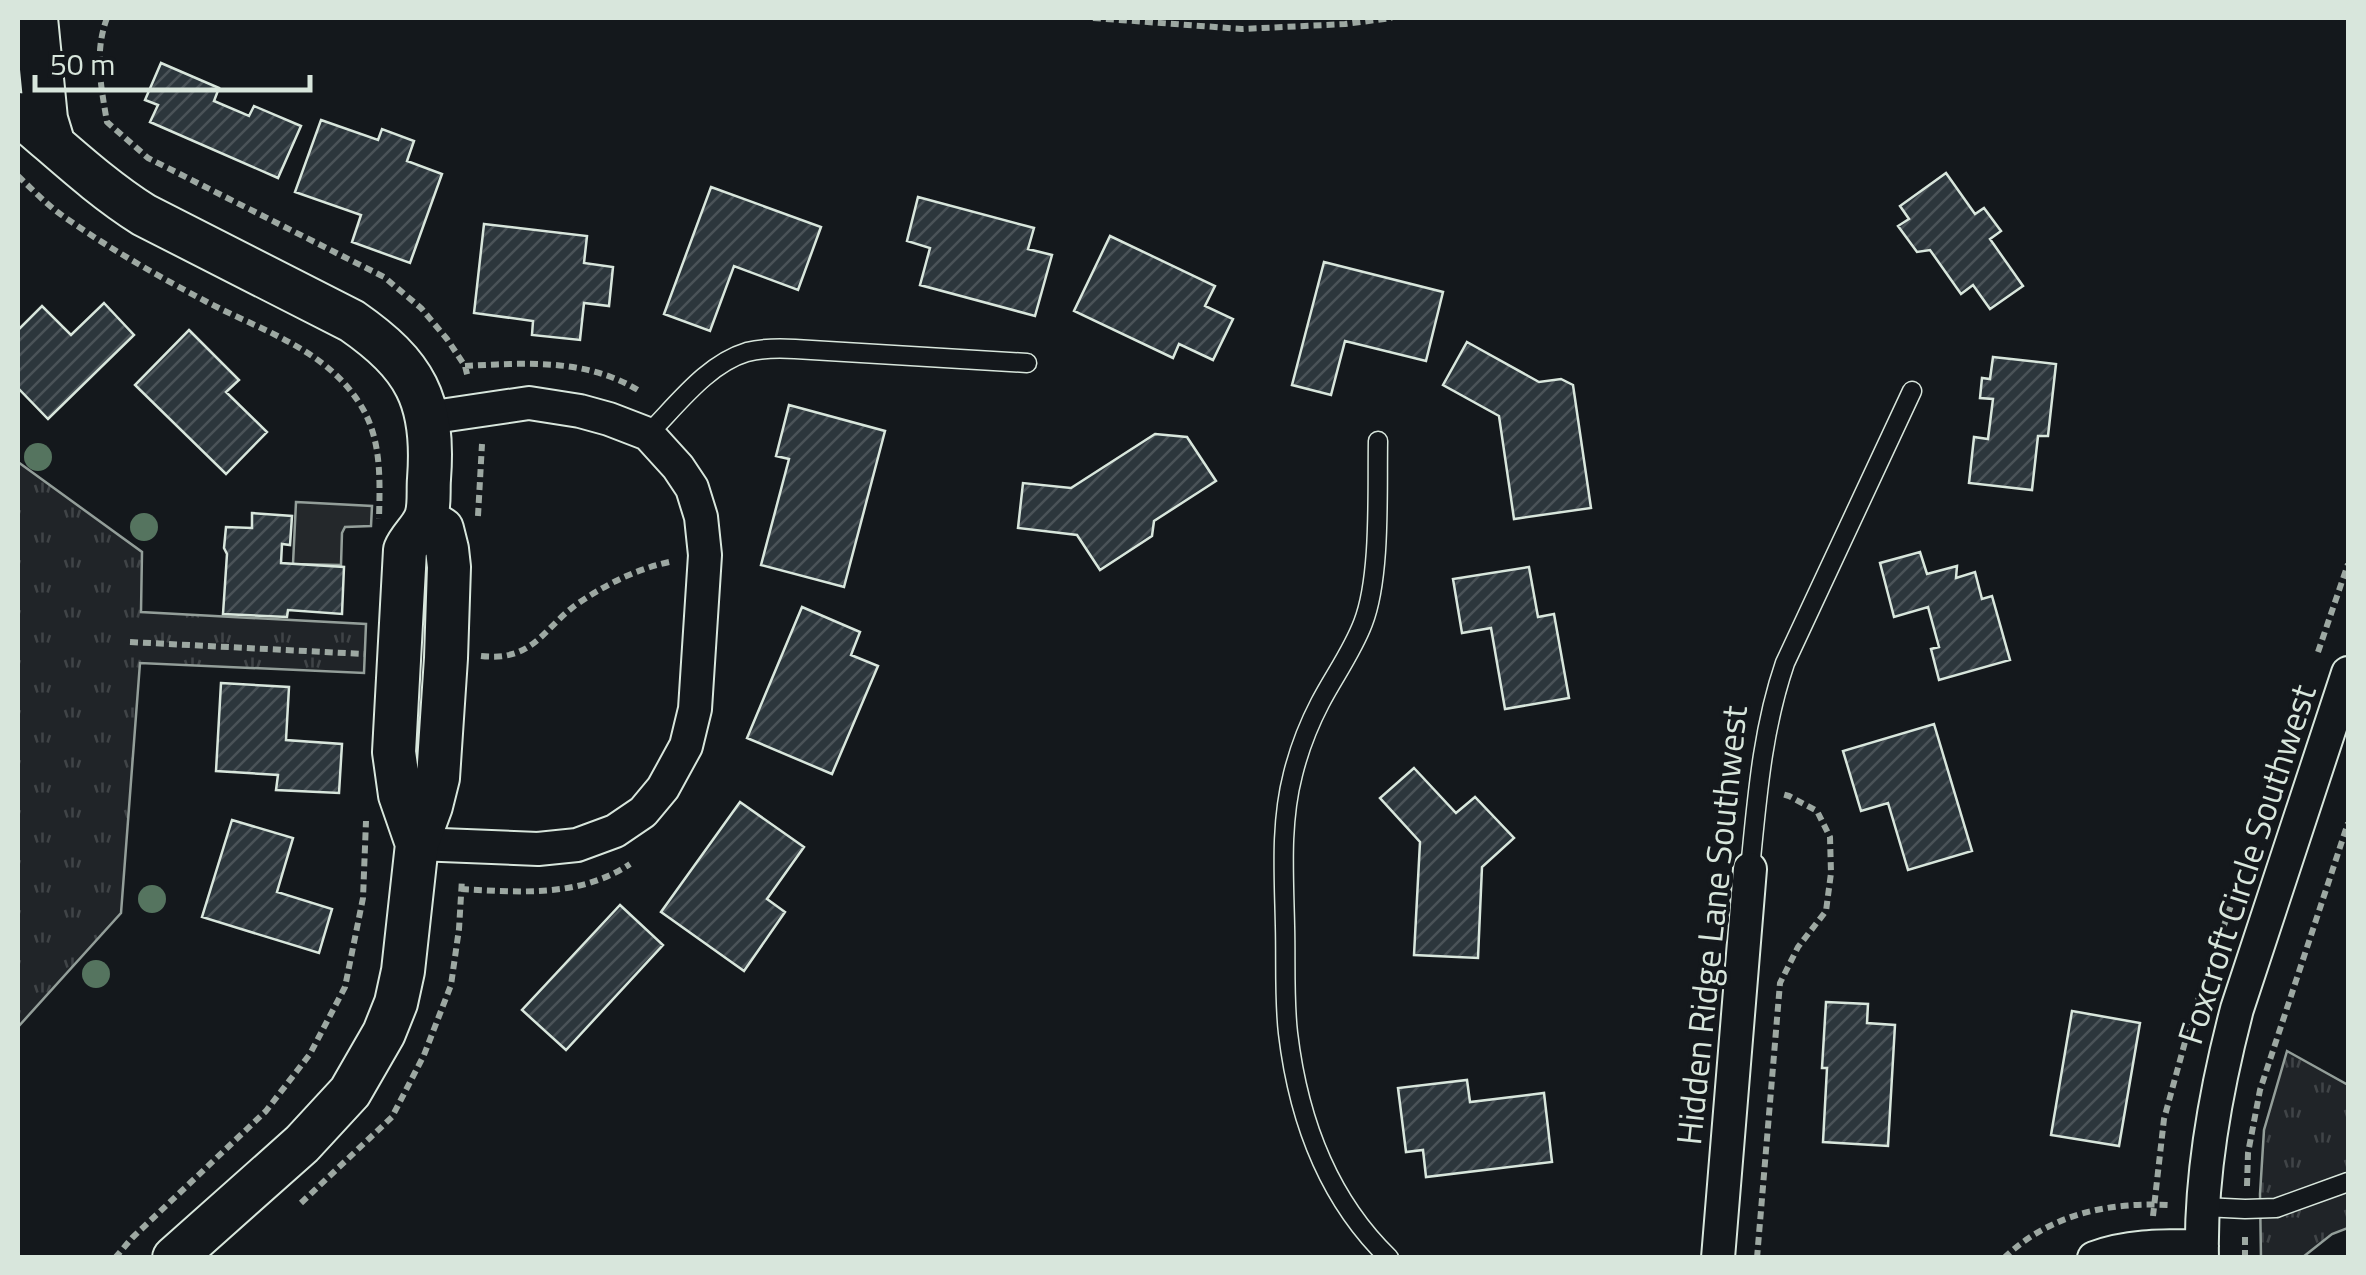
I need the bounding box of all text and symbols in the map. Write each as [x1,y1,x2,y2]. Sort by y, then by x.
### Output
scale bar [35,30,310,92]
text: 50 m [50,41,115,87]
street label: Foxcroft Circle Southwest [2162,677,2330,1051]
street label: Hidden Ridge Lane Southwest [1661,703,1761,1147]

